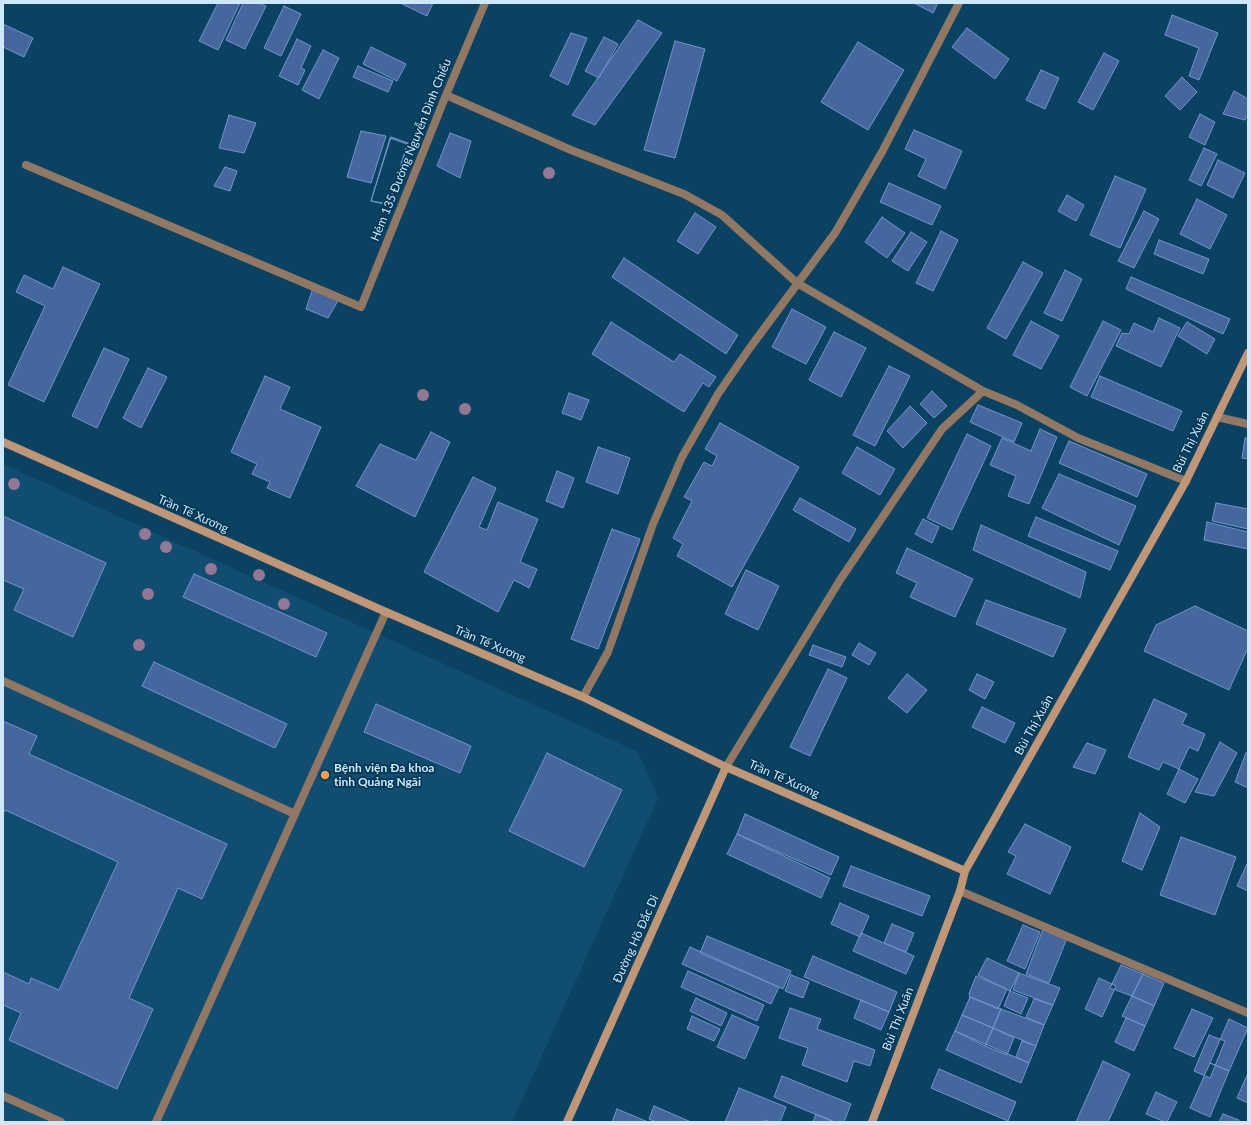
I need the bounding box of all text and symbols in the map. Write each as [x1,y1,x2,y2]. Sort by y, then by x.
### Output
street label: Hẻm 135 Đường Nguyễn Đình Chiểu [368,57,454,243]
street label: Bùi Thị Xuân [1170,409,1212,475]
street label: Trần Tế Xương [155,492,231,536]
street label: Trần Tế Xương [452,622,528,666]
street label: Bùi Thị Xuân [1012,692,1056,758]
street label: Trần Tế Xương [746,757,822,801]
place label: Bệnh viện Đa khoa tỉnh Quảng Ngãi [334,761,434,789]
marker: Bệnh viện Đa khoa tỉnh Quảng Ngãi [319,769,331,781]
street label: Đường Hồ Đắc Di [610,893,662,985]
street label: Bùi Thị Xuân [879,985,917,1053]

